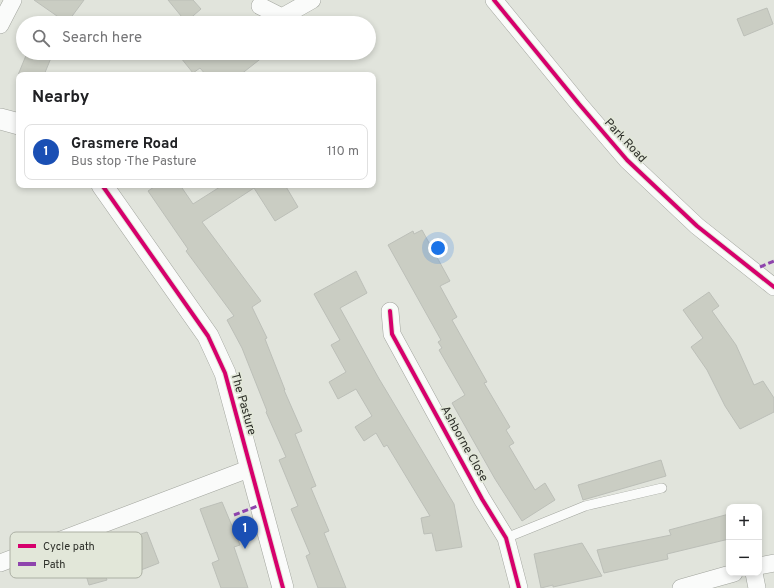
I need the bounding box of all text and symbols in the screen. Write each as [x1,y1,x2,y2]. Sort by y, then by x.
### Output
search box [16,16,376,60]
icon: search [30,27,52,49]
text: Search here [62,29,142,48]
text: Nearby [32,87,89,109]
street label: Park Road [600,115,650,167]
text: Grasmere Road [71,135,178,154]
text: 1 [43,144,49,160]
text: 110 m [327,144,359,160]
text: Bus stop · The Pasture [71,154,196,170]
your location [428,238,448,258]
street label: The Pasture [226,371,260,437]
street label: Ashborne Close [437,403,491,485]
map controls [726,504,762,576]
button: + [726,504,762,540]
pin: 1 [232,516,258,549]
legend [10,532,142,578]
text: Cycle path [43,540,95,554]
button: − [726,540,762,576]
text: Path [43,558,65,572]

